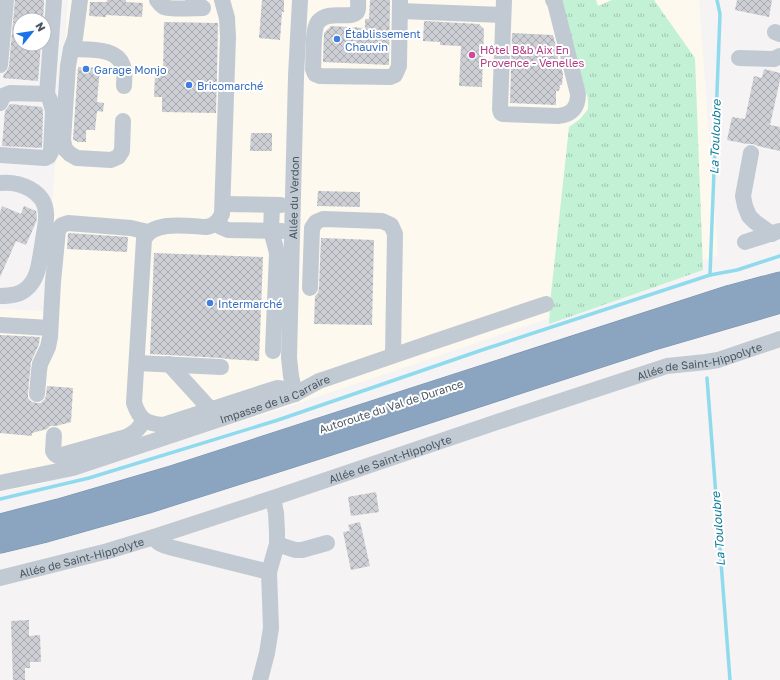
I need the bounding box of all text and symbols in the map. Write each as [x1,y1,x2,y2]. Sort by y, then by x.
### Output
north arrow [12,12,52,52]
text: N [33,20,49,34]
place label: Établissement Chauvin [345,27,421,53]
marker: Établissement Chauvin [332,34,342,44]
place label: Hôtel B&b Aix En Provence - Venelles [480,43,584,69]
marker: Hôtel B&b Aix En Provence - Venelles [467,50,477,60]
place label: Garage Monjo [94,63,167,76]
marker: Garage Monjo [81,64,91,74]
place label: Bricomarché [197,79,263,92]
marker: Bricomarché [184,80,194,90]
water label: La Touloubre [706,98,724,175]
street label: Allée du Verdon [285,156,301,239]
place label: Intermarché [218,297,282,310]
marker: Intermarché [205,298,215,308]
street label: Allée de Saint-Hippolyte [635,339,764,382]
street label: Impasse de la Carraire [218,371,331,425]
street label: Autoroute du Val de Durance [317,376,465,436]
street label: Allée de Saint-Hippolyte [327,432,453,485]
water label: La Touloubre [708,490,728,567]
street label: Allée de Saint-Hippolyte [17,534,145,580]

